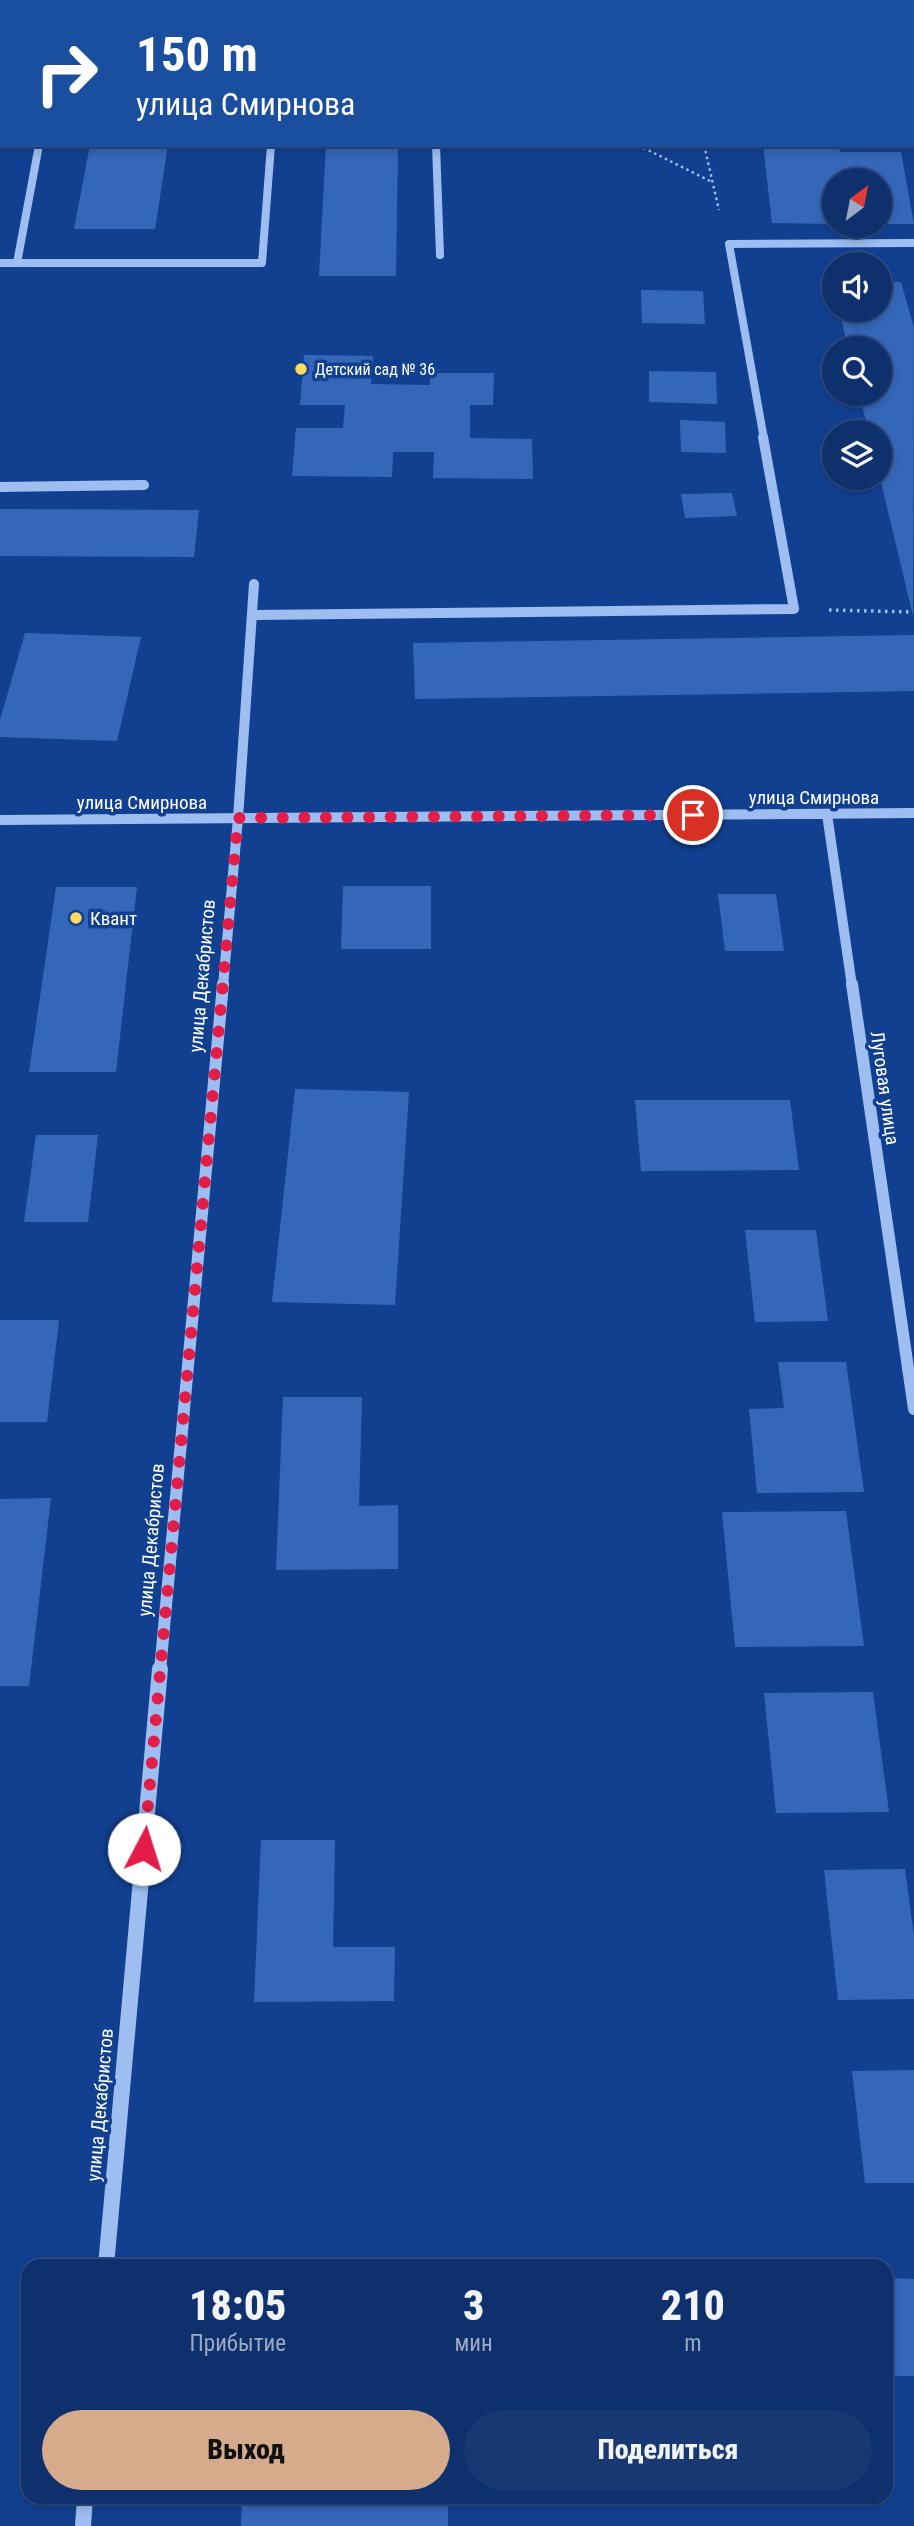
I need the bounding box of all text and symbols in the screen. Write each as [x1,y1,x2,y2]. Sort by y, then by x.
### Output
text: 150 m [136,26,258,83]
icon: right [21,28,112,119]
text: улица Смирнова [136,85,355,123]
north arrow [822,168,892,238]
map controls [822,168,892,490]
button: sound [822,252,892,322]
button: search [822,336,892,406]
place label: Детский сад № 36 [315,360,435,379]
marker: Детский сад № 36 [293,361,309,377]
button: layers [822,420,892,490]
pin [663,785,723,845]
street label: улица Смирнова [749,786,879,809]
street label: улица Смирнова [77,791,207,814]
icon: arrive [674,796,712,834]
street label: улица Декабристов [184,898,220,1054]
place label: Квант [90,907,137,930]
marker: Квант [68,910,84,926]
street label: Луговая улица [866,1030,904,1146]
street label: улица Декабристов [133,1462,169,1618]
position arrow [107,1812,181,1886]
street label: улица Декабристов [82,2027,118,2183]
text: 18:05 [189,2281,286,2330]
text: 3 [463,2281,484,2330]
text: 210 [661,2281,725,2330]
text: Прибытие [190,2330,286,2357]
text: мин [454,2330,493,2357]
text: m [684,2330,702,2357]
button: Выход [42,2410,450,2490]
button: Поделиться [464,2410,872,2490]

